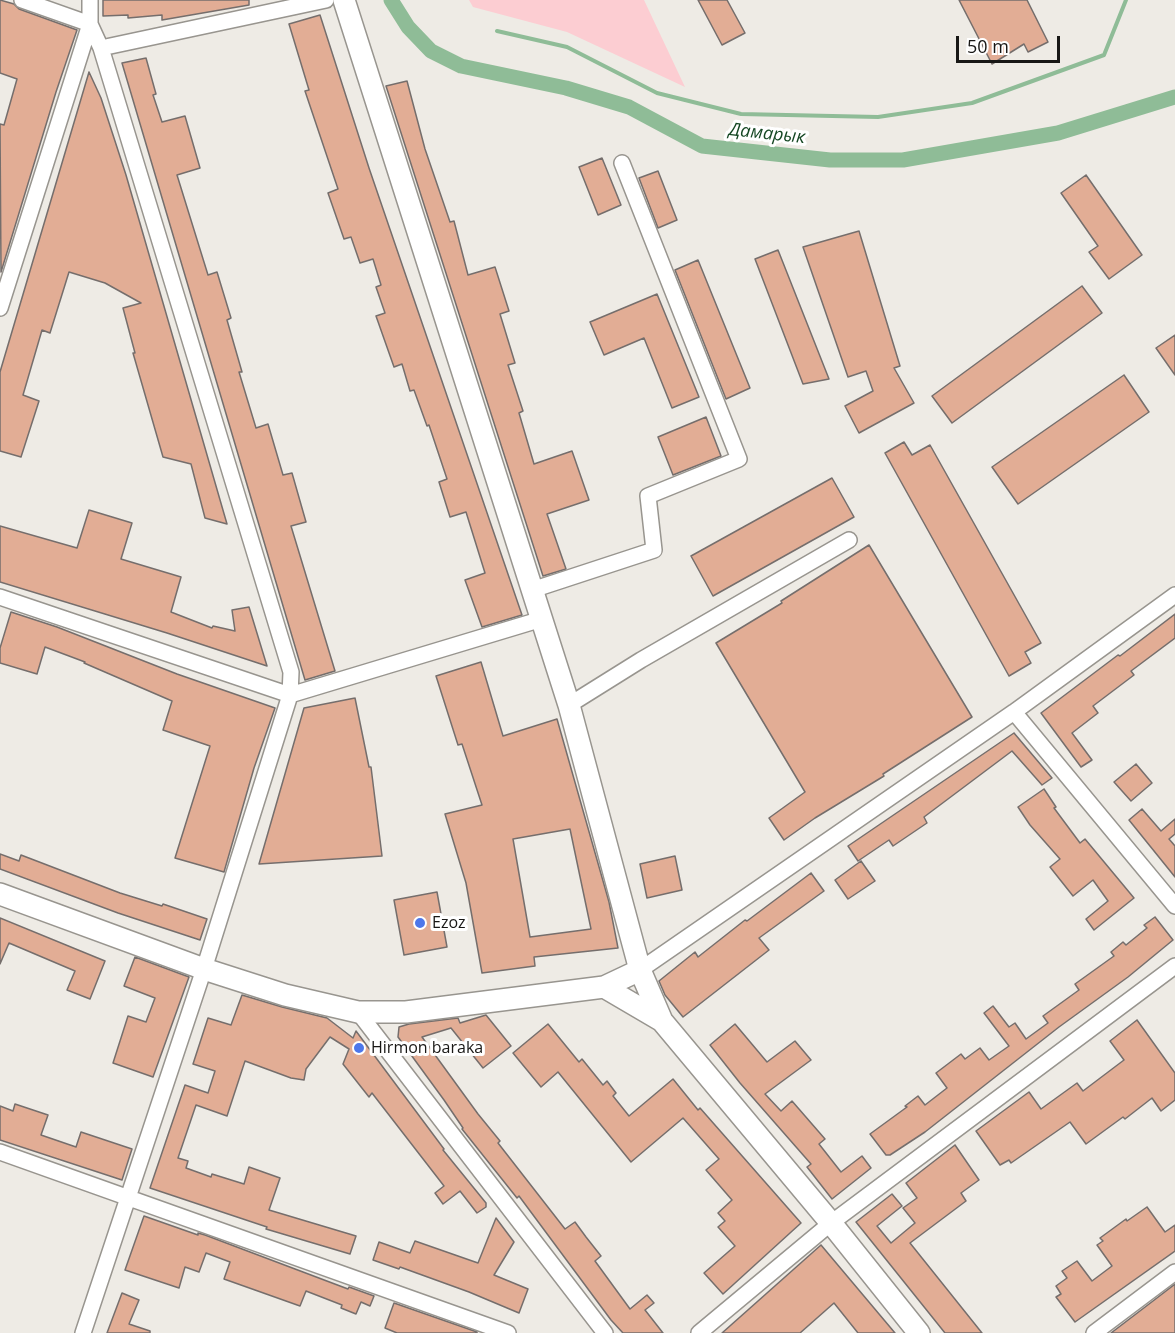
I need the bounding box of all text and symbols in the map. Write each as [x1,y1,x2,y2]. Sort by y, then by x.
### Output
scale bar [959,24,1062,62]
text: 50 m [967,34,1009,58]
water label: Дамарык [728,119,806,149]
place label: Ezoz [432,913,466,933]
marker: Ezoz [413,916,427,930]
place label: Hirmon baraka [371,1038,483,1058]
marker: Hirmon baraka [352,1041,366,1055]

